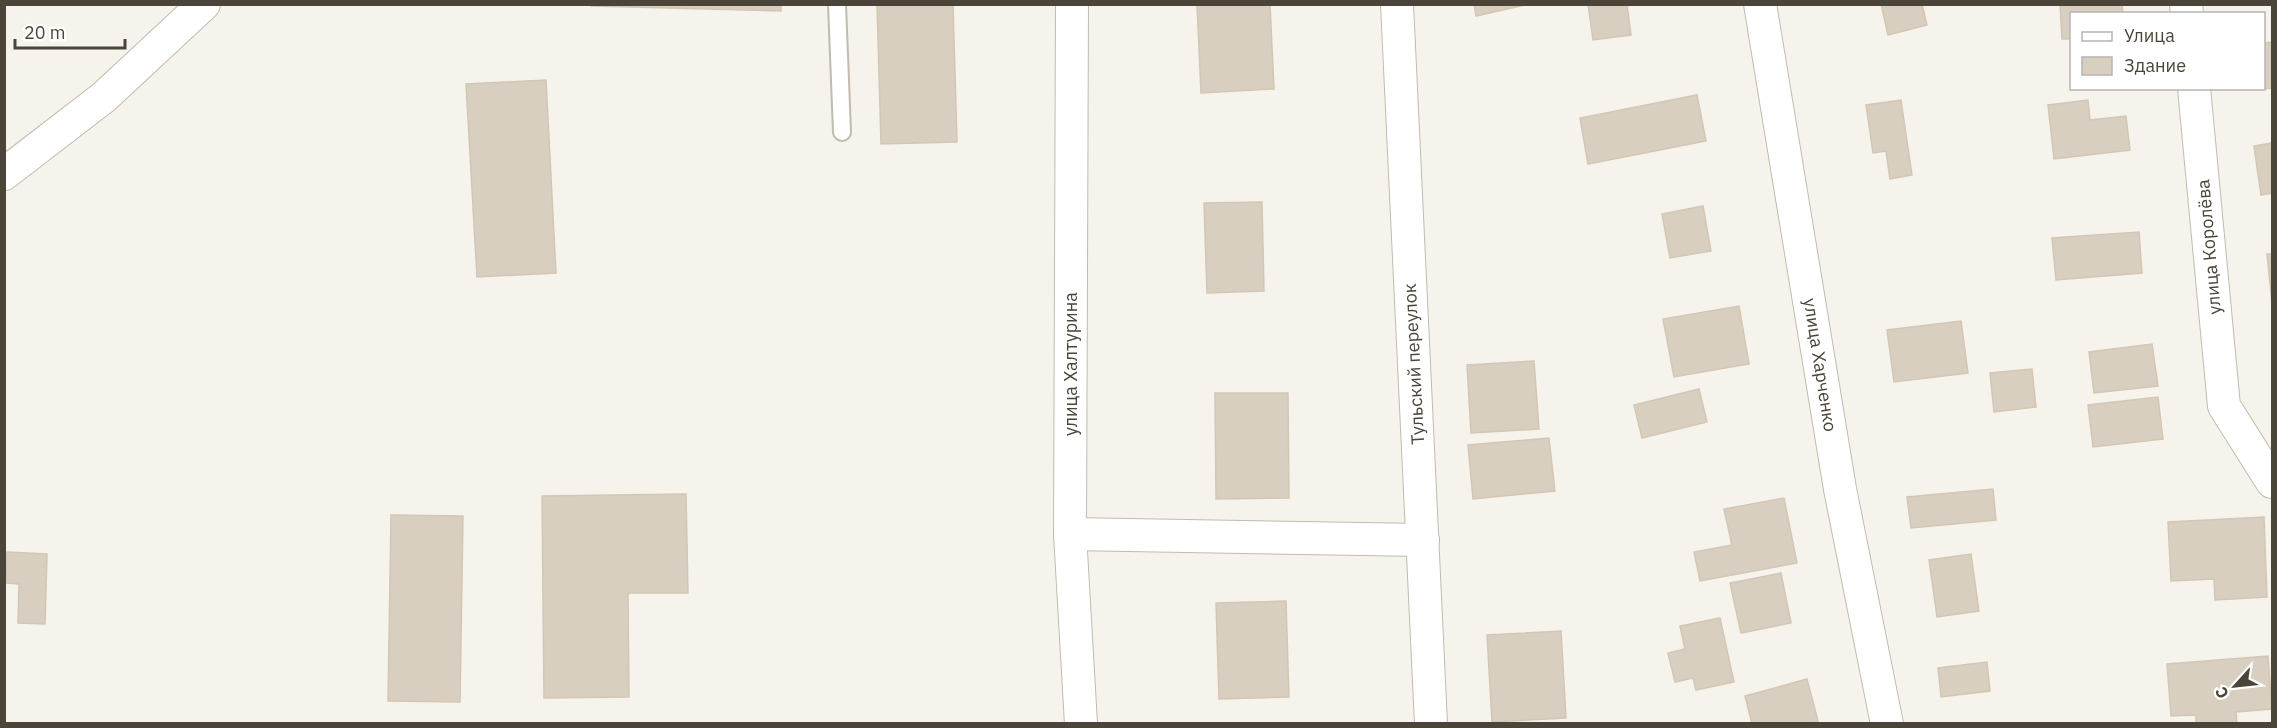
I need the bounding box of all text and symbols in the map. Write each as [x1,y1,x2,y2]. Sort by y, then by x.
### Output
scale bar [15,12,124,50]
legend [2070,12,2265,90]
text: 20 m [24,21,66,44]
text: Улица [2124,24,2175,47]
text: Здание [2124,54,2186,77]
street label: улица Королёва [2191,178,2226,316]
street label: Тульский переулок [1398,283,1429,445]
street label: улица Халтурина [1059,292,1082,436]
street label: улица Харченко [1799,297,1842,433]
north arrow [2205,656,2265,716]
text: С [2210,684,2233,702]

